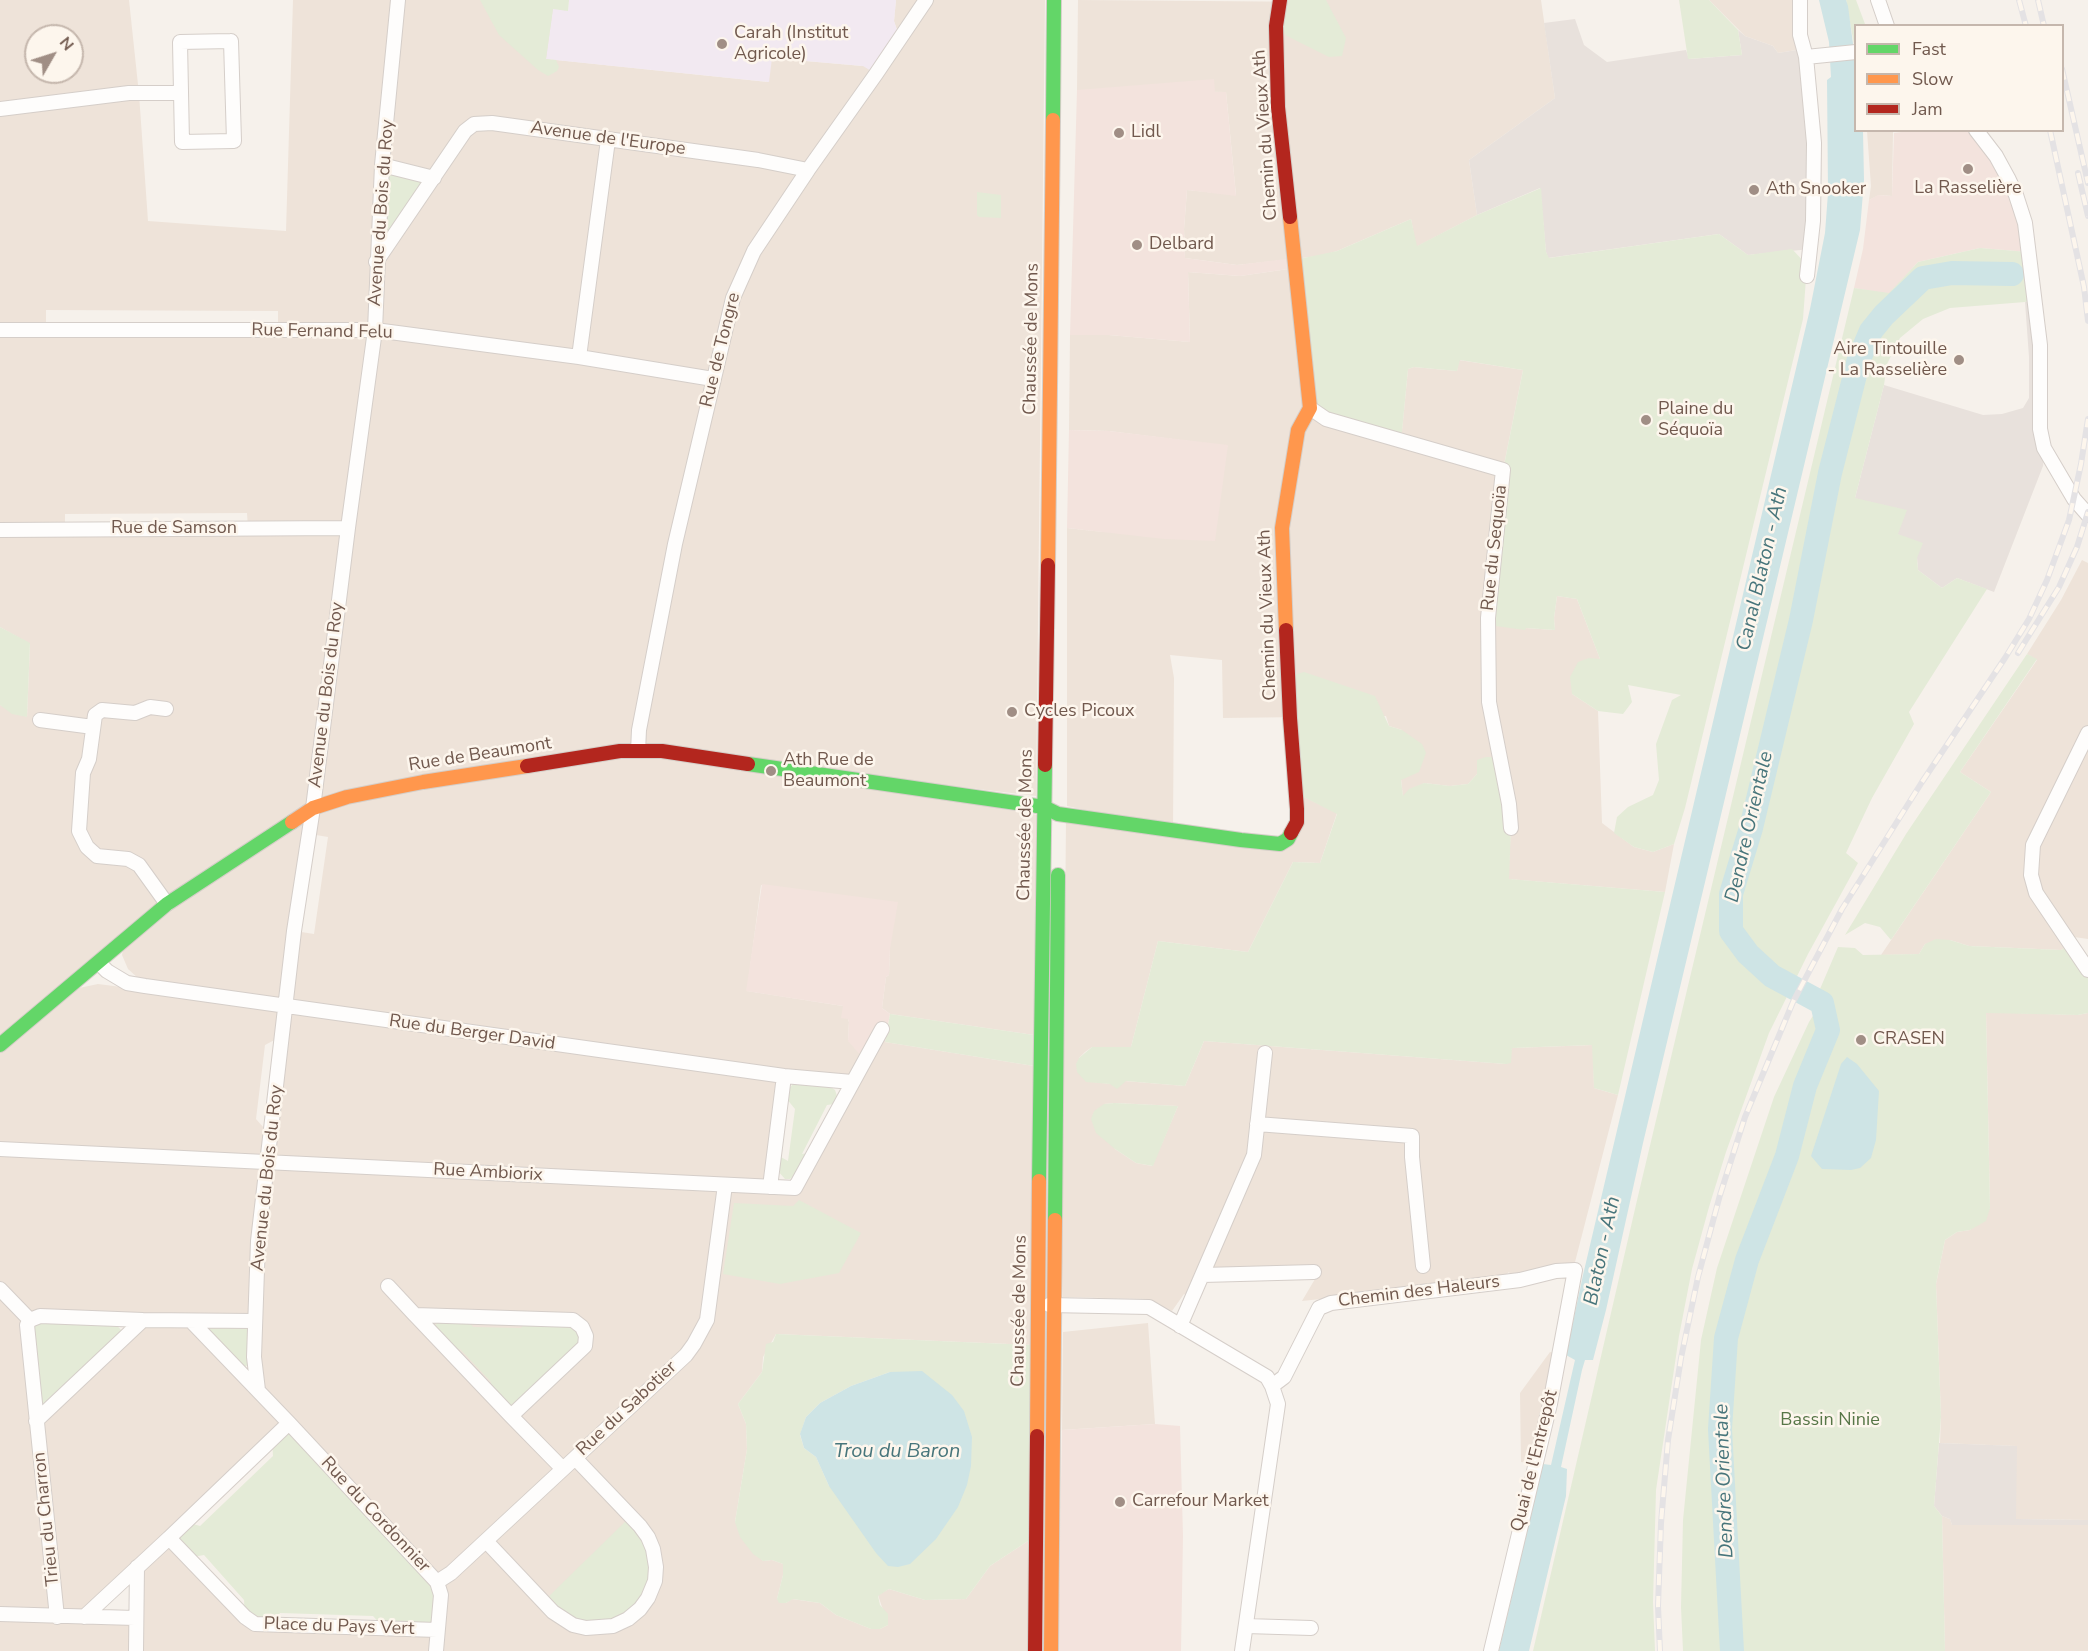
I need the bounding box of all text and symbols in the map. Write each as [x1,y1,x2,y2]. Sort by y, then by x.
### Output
place label: Carah (Institut Agricole) [734,23,848,66]
north arrow [24,24,84,84]
legend [1854,24,2064,132]
text: N [54,32,79,56]
marker: Carah (Institut Agricole) [715,37,729,51]
text: Fast [1912,37,1946,61]
street label: Chemin du Vieux Ath [1249,49,1283,221]
text: Slow [1912,67,1953,91]
text: Jam [1912,97,1943,121]
street label: Avenue de l'Europe [529,117,687,161]
street label: Avenue du Bois du Roy [365,119,399,307]
place label: Lidl [1131,122,1161,144]
marker: Lidl [1112,126,1126,140]
marker: La Rasselière [1961,162,1975,176]
place label: La Rasselière [1914,178,2022,200]
place label: Ath Snooker [1766,179,1866,201]
marker: Ath Snooker [1747,183,1761,197]
place label: Delbard [1149,234,1214,256]
marker: Delbard [1130,238,1144,252]
street label: Chaussée de Mons [1020,263,1044,415]
street label: Rue de Tongre [696,291,746,409]
street label: Rue Fernand Felu [251,320,393,344]
place label: Aire Tintouille - La Rasselière [1827,339,1947,382]
marker: Aire Tintouille - La Rasselière [1952,353,1966,367]
place label: Plaine du Séquoïa [1658,399,1733,442]
marker: Plaine du Séquoïa [1639,413,1653,427]
street label: Rue du Sequoïa [1478,484,1512,612]
water label: Canal Blaton - Ath [1732,485,1794,653]
street label: Rue de Samson [111,518,237,540]
street label: Chemin du Vieux Ath [1254,529,1282,701]
street label: Avenue du Bois du Roy [305,601,349,789]
place label: Cycles Picoux [1024,701,1135,723]
marker: Cycles Picoux [1005,705,1019,719]
street label: Rue de Beaumont [407,733,553,777]
street label: Chaussée de Mons [1014,749,1038,901]
water label: Dendre Orientale [1721,749,1779,905]
place label: Ath Rue de Beaumont [783,750,873,792]
marker: Ath Rue de Beaumont [764,764,778,778]
street label: Rue du Berger David [388,1011,556,1055]
place label: CRASEN [1873,1029,1945,1051]
marker: CRASEN [1854,1033,1868,1047]
street label: Avenue du Bois du Roy [247,1084,289,1272]
street label: Rue Ambiorix [433,1159,543,1187]
water label: Blaton - Ath [1580,1194,1626,1308]
street label: Chaussée de Mons [1008,1235,1032,1387]
street label: Chemin des Haleurs [1337,1271,1501,1313]
street label: Rue du Sabotier [572,1357,682,1461]
street label: Quai de l'Entrepôt [1507,1388,1563,1534]
water label: Dendre Orientale [1710,1403,1740,1559]
park label: Bassin Ninie [1780,1410,1880,1432]
water label: Trou du Baron [834,1440,960,1464]
street label: Trieu du Charron [29,1451,65,1587]
street label: Rue du Cordonnier [316,1453,434,1577]
place label: Carrefour Market [1132,1491,1269,1513]
marker: Carrefour Market [1113,1495,1127,1509]
street label: Place du Pays Vert [263,1614,415,1640]

